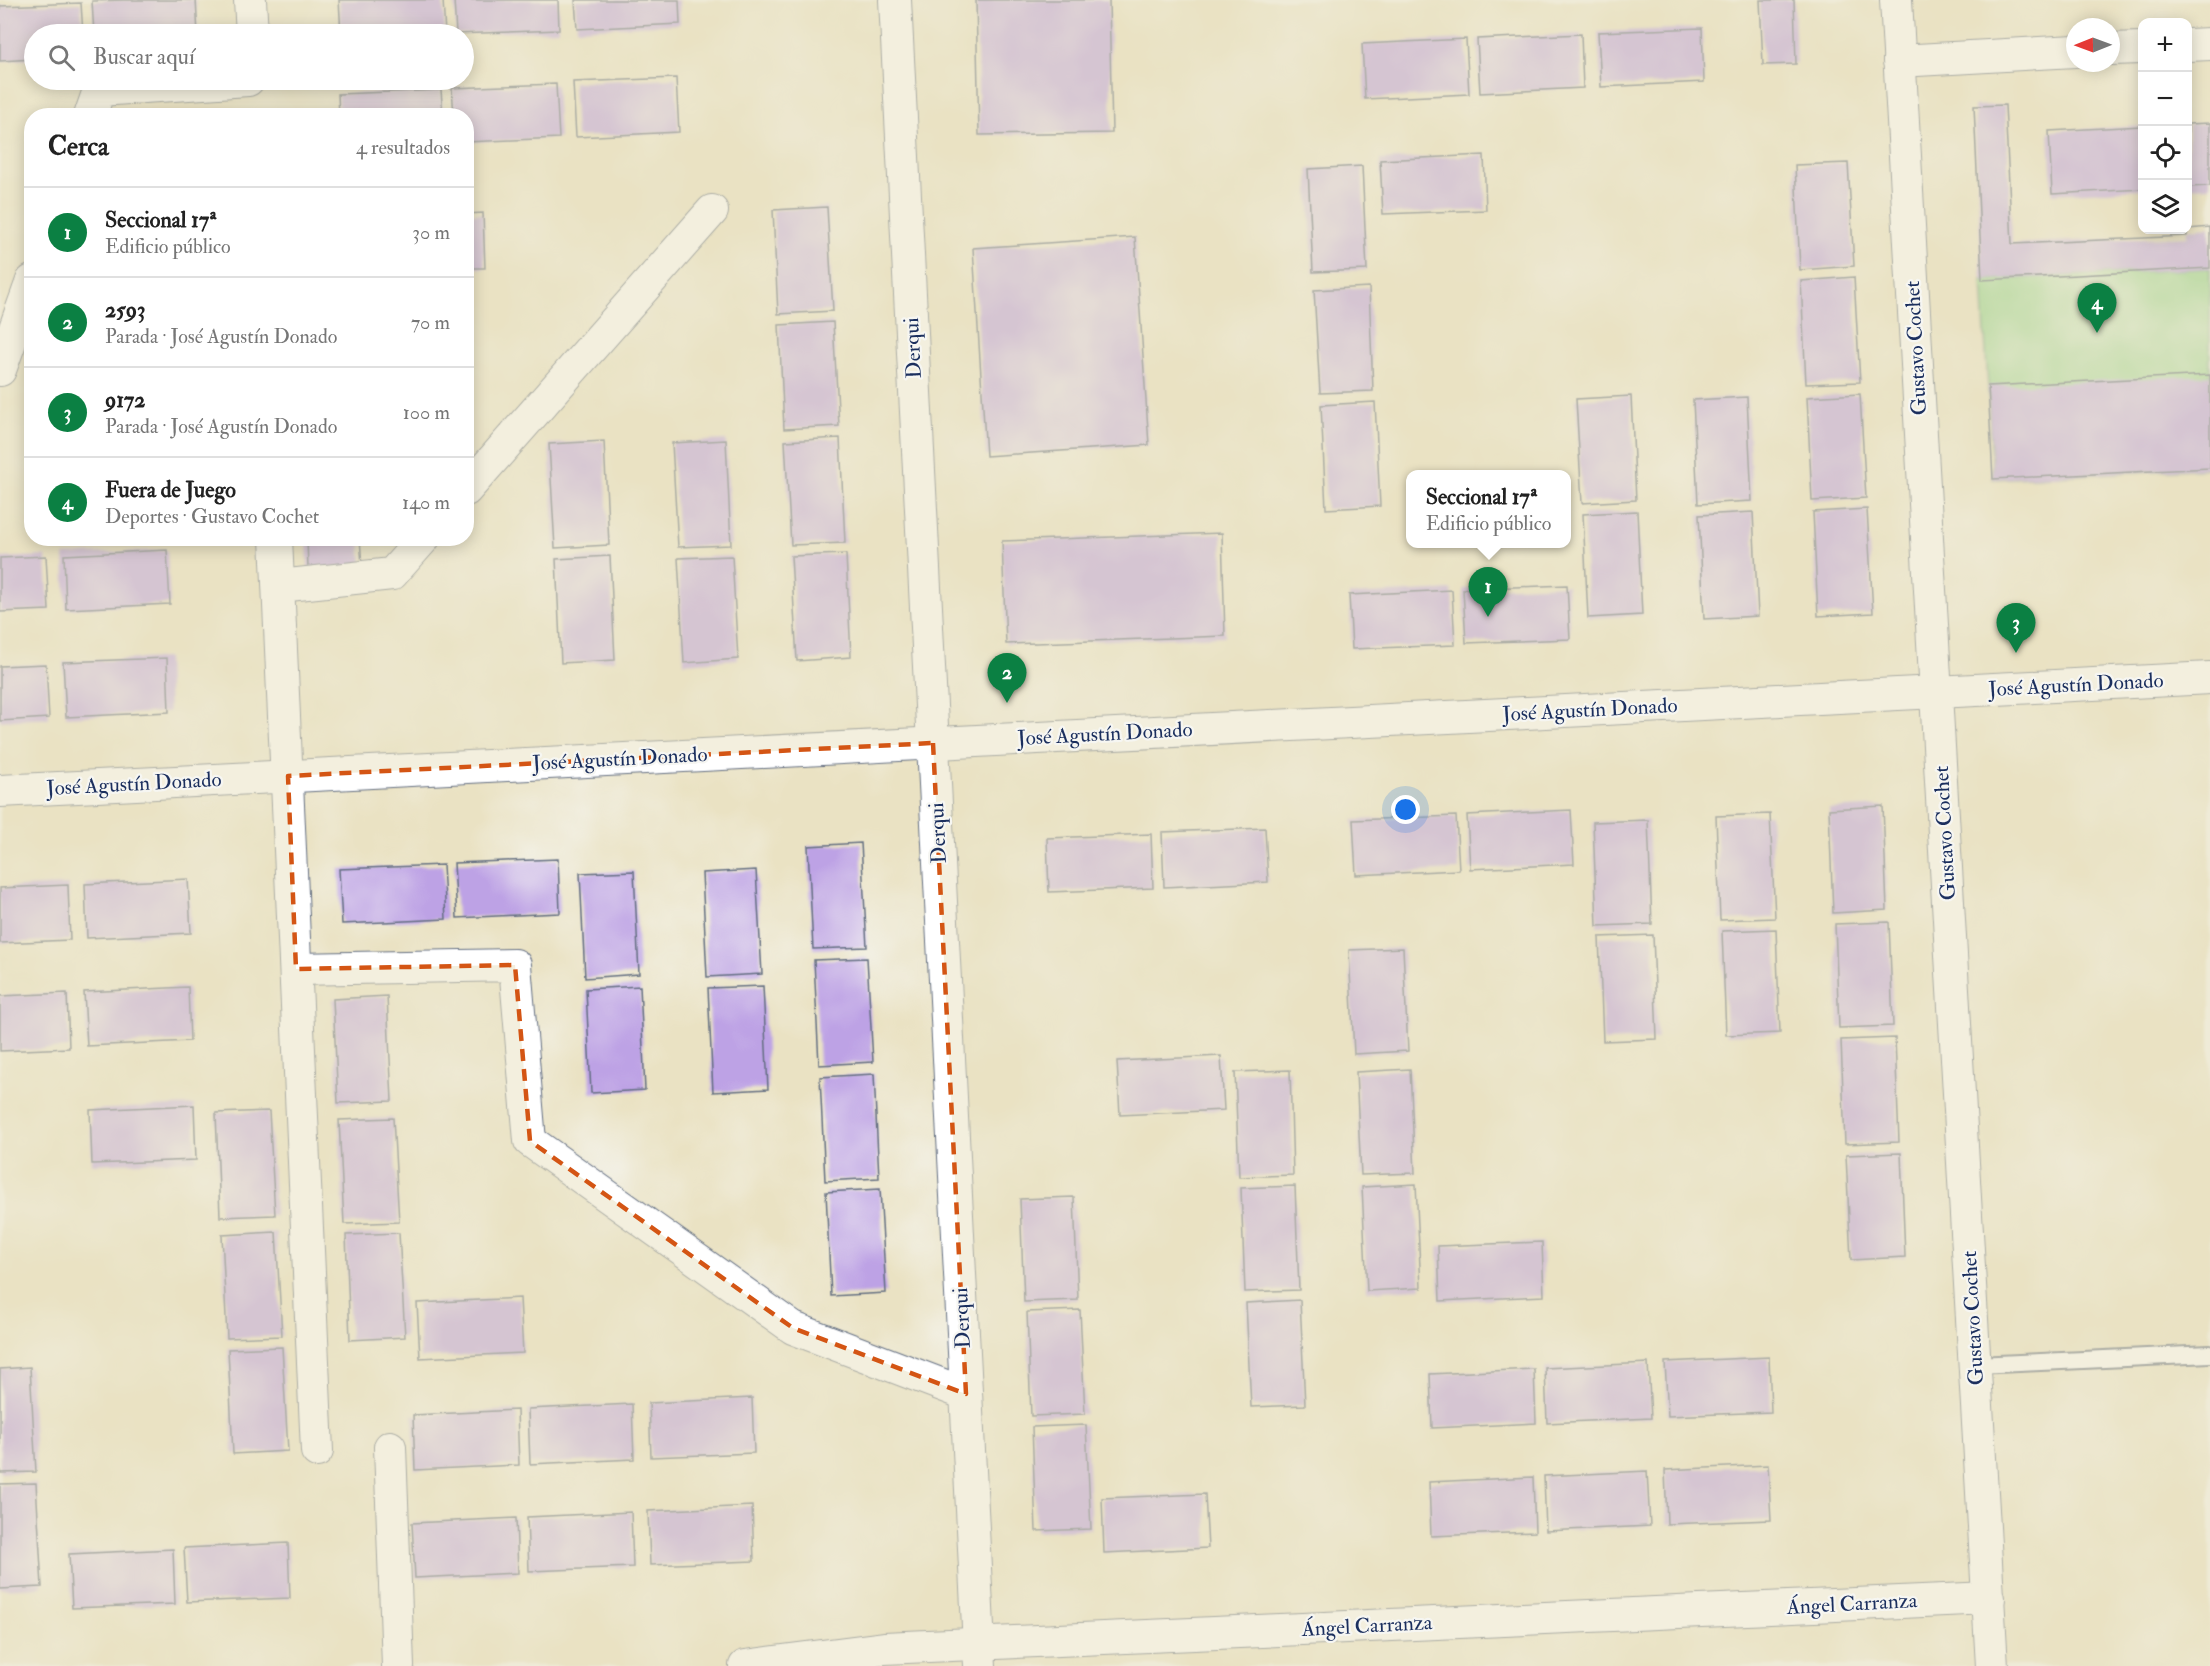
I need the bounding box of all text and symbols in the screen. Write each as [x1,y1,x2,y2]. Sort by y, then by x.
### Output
north arrow [2066,18,2120,72]
map controls [2138,18,2192,234]
button: + [2138,18,2192,72]
search box [24,24,474,90]
icon: search [45,41,78,74]
text: Buscar aquí [93,43,195,71]
button: − [2138,72,2192,126]
button: locate [2138,126,2192,180]
text: Cerca [48,131,109,163]
text: 4 resultados [356,135,450,160]
button: layers [2138,180,2192,234]
text: Seccional 17ª [105,206,217,234]
text: 1 [64,220,71,245]
text: 30 m [412,220,450,245]
text: Edificio público [105,234,231,259]
street label: Gustavo Cochet [1899,280,1933,416]
pin: 4 [2078,284,2116,333]
text: 2593 [105,296,145,324]
text: 2 [62,310,73,335]
text: 70 m [411,310,450,335]
street label: Derqui [898,316,928,379]
text: Parada · José Agustín Donado [105,324,337,349]
text: 9172 [105,386,145,414]
text: 3 [64,400,71,425]
text: 100 m [403,400,450,425]
text: Parada · José Agustín Donado [105,414,337,439]
popup [1406,470,1571,548]
text: Fuera de Juego [105,476,236,504]
text: Seccional 17ª [1426,483,1538,511]
text: 4 [62,490,73,515]
text: 140 m [402,490,450,515]
text: Deportes · Gustavo Cochet [105,504,319,529]
text: Edificio público [1426,511,1551,536]
pin: 1 [1468,568,1508,617]
pin: 3 [1996,604,2036,653]
pin: 2 [988,654,1026,703]
street label: José Agustín Donado [1987,667,2164,703]
street label: José Agustín Donado [1501,692,1678,728]
street label: José Agustín Donado [1016,716,1193,752]
street label: José Agustín Donado [531,741,708,777]
street label: Gustavo Cochet [1928,765,1962,901]
street label: José Agustín Donado [45,766,222,802]
your location [1391,795,1420,824]
street label: Derqui [923,801,953,864]
street label: Gustavo Cochet [1956,1250,1990,1386]
street label: Derqui [947,1286,977,1349]
street label: Ángel Carranza [1785,1587,1918,1621]
street label: Ángel Carranza [1300,1609,1433,1643]

